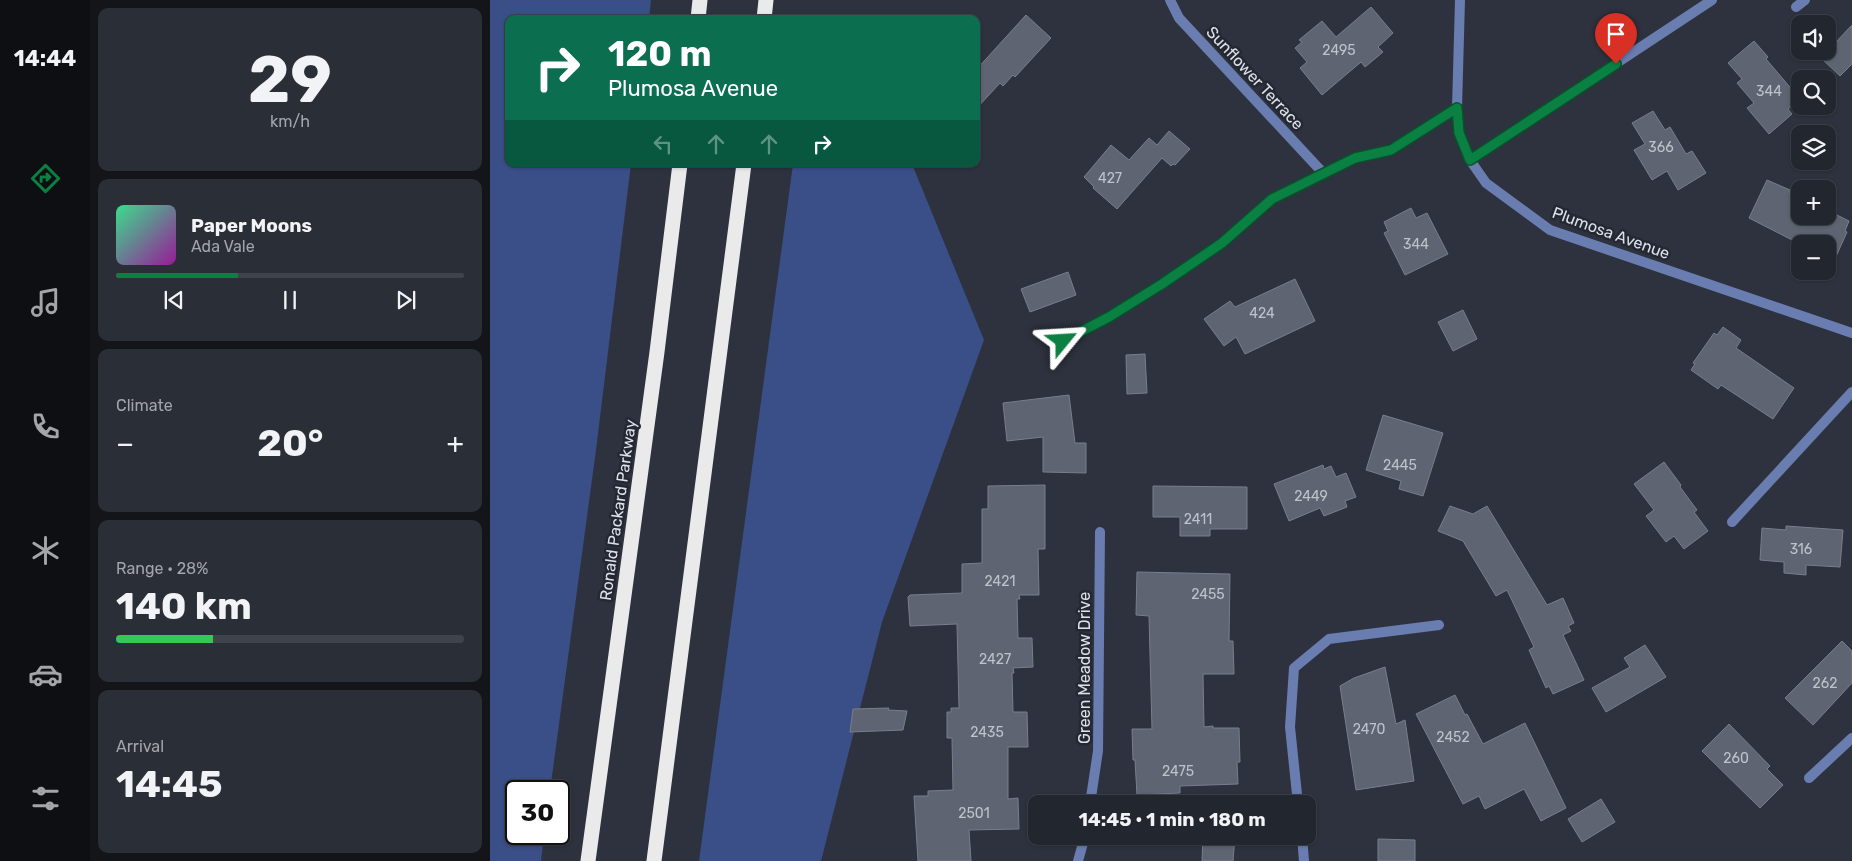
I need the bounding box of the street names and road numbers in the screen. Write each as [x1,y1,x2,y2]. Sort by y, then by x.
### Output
street label: Sunflower Terrace [1202,23,1308,133]
street label: Plumosa Avenue [1550,203,1672,263]
street label: Ronald Packard Parkway [596,418,640,602]
street label: Green Meadow Drive [1075,592,1094,744]

